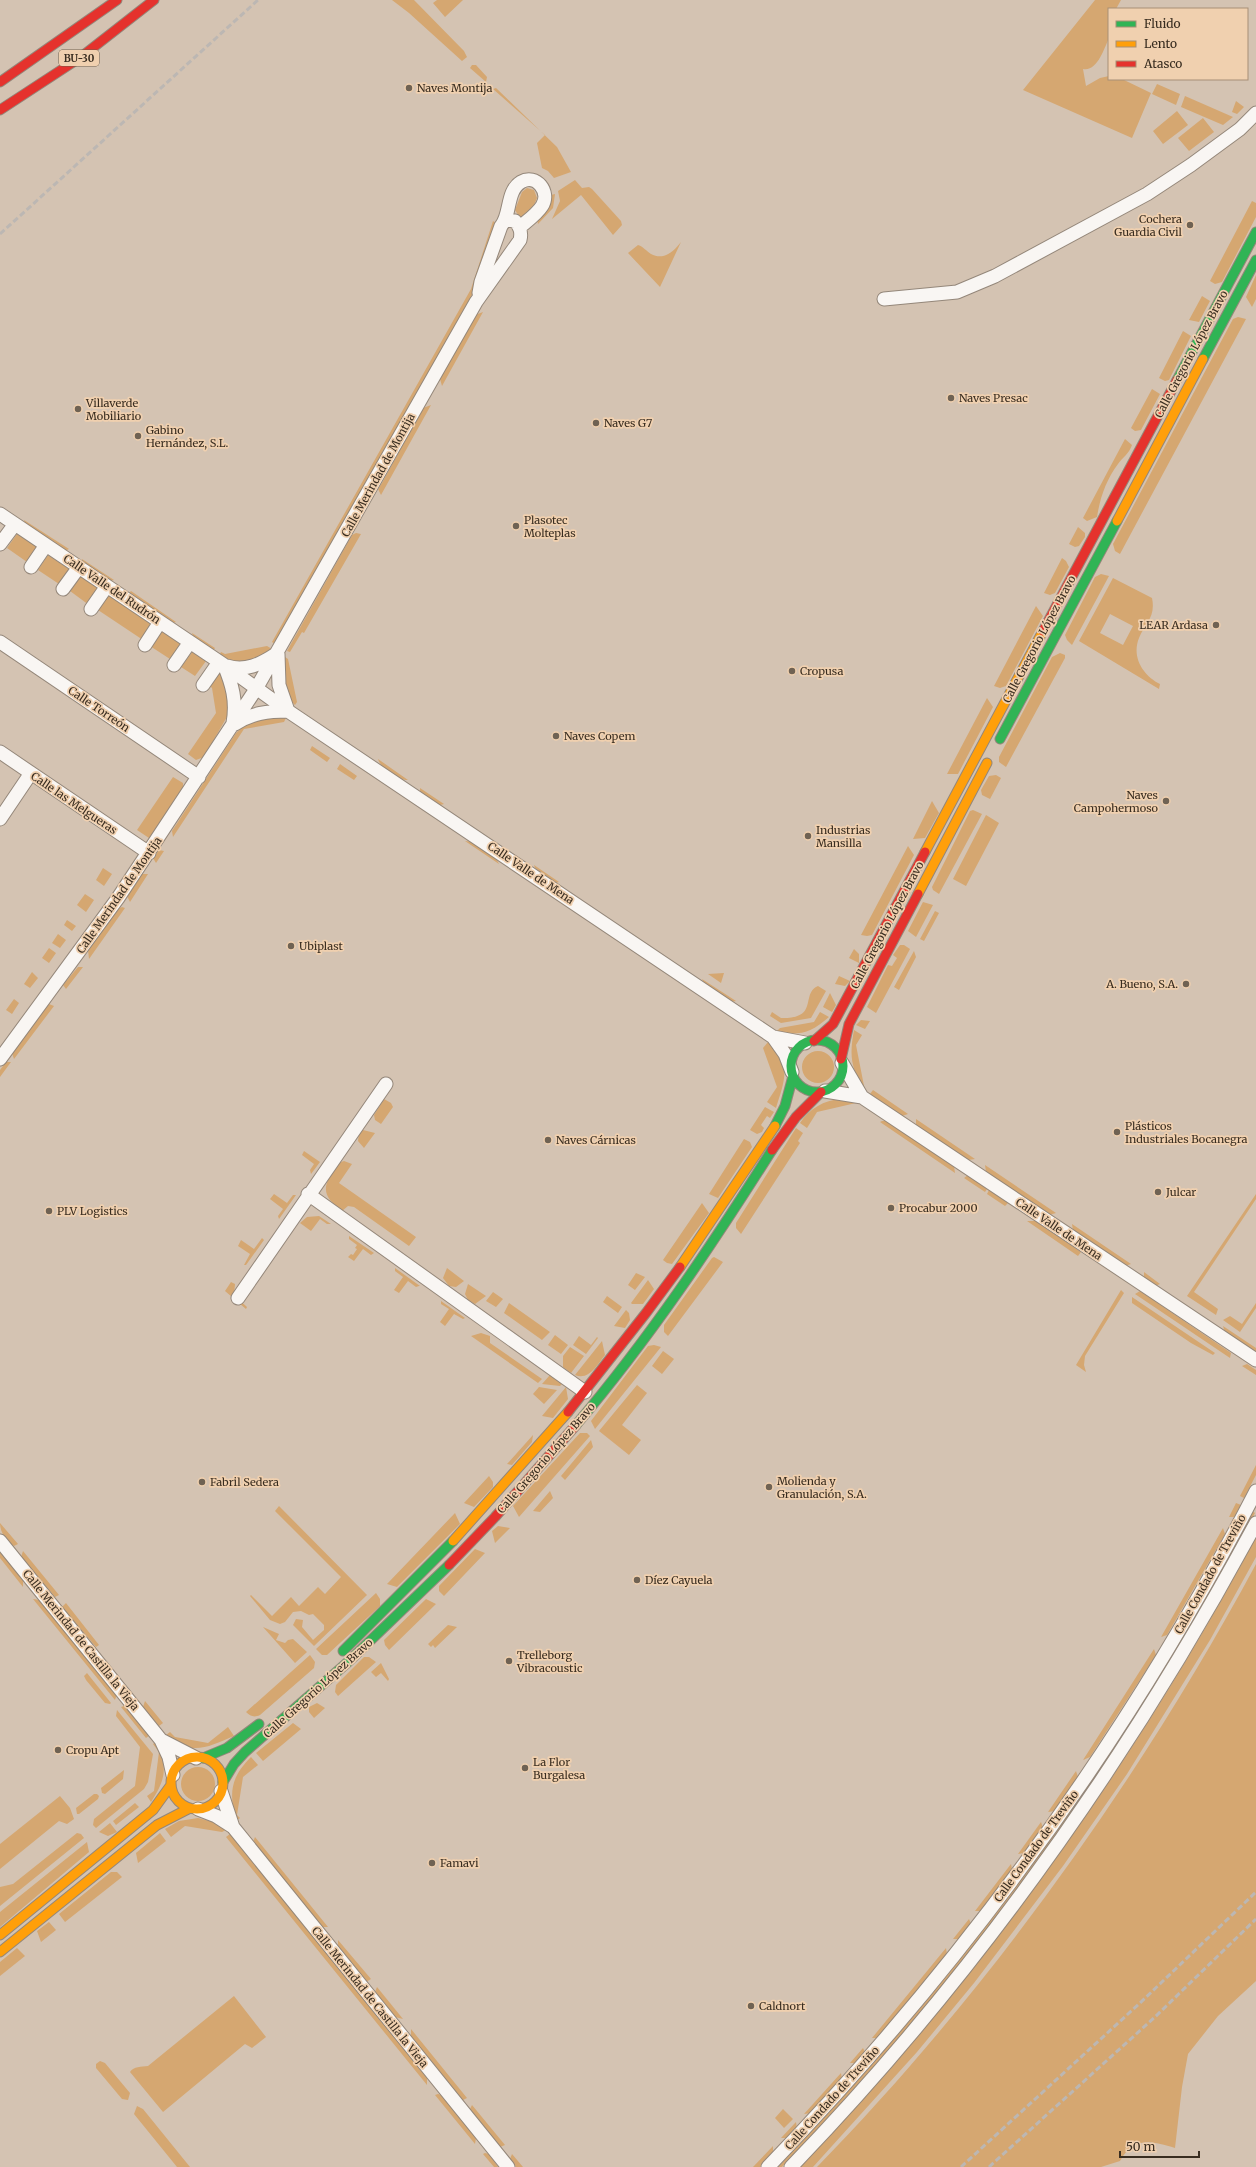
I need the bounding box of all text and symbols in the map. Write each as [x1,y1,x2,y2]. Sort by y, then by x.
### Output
legend [1108,8,1248,80]
text: Fluido [1144,16,1181,31]
text: Lento [1144,36,1177,51]
road number: BU-30 [59,50,99,66]
text: Atasco [1143,56,1182,71]
place label: Naves Montija [417,81,492,95]
marker: Naves Montija [404,83,414,93]
place label: Cochera Guardia Civil [1114,212,1183,239]
marker: Cochera Guardia Civil [1185,220,1195,230]
street label: Calle Gregorio López Bravo [1151,287,1231,420]
place label: Naves Presac [959,391,1028,405]
marker: Naves Presac [946,393,956,403]
place label: Villaverde Mobiliario [85,396,142,423]
marker: Villaverde Mobiliario [73,404,83,414]
street label: Calle Merindad de Montija [338,411,418,539]
place label: Naves G7 [604,416,652,430]
marker: Naves G7 [591,418,601,428]
place label: Gabino Hernández, S.L. [146,423,229,450]
marker: Gabino Hernández, S.L. [133,431,143,441]
place label: Plasotec Molteplas [524,513,576,540]
marker: Plasotec Molteplas [511,521,521,531]
street label: Calle Valle del Rudrón [61,551,164,627]
street label: Calle Gregorio López Bravo [999,572,1079,705]
place label: LEAR Ardasa [1139,618,1208,632]
marker: LEAR Ardasa [1211,620,1221,630]
place label: Cropusa [800,664,843,678]
marker: Cropusa [787,666,797,676]
street label: Calle Torreón [66,683,133,735]
place label: Naves Copem [564,729,635,743]
marker: Naves Copem [551,731,561,741]
street label: Calle las Melgueras [28,769,120,837]
place label: Naves Campohermoso [1074,788,1159,815]
marker: Naves Campohermoso [1161,796,1171,806]
place label: Industrias Mansilla [816,823,870,850]
marker: Industrias Mansilla [803,831,813,841]
street label: Calle Merindad de Montija [73,834,165,956]
street label: Calle Valle de Mena [485,839,577,907]
street label: Calle Gregorio López Bravo [847,858,927,991]
place label: Ubiplast [299,939,344,953]
marker: Ubiplast [286,941,296,951]
place label: A. Bueno, S.A. [1105,977,1178,991]
marker: A. Bueno, S.A. [1181,979,1191,989]
place label: Plásticos Industriales Bocanegra [1125,1119,1248,1146]
marker: Plásticos Industriales Bocanegra [1112,1127,1122,1137]
place label: Naves Cárnicas [556,1133,636,1147]
marker: Naves Cárnicas [543,1135,553,1145]
place label: Julcar [1165,1185,1196,1199]
marker: Julcar [1153,1187,1163,1197]
street label: Calle Valle de Mena [1013,1195,1105,1263]
place label: Procabur 2000 [899,1201,978,1215]
marker: Procabur 2000 [886,1203,896,1213]
place label: PLV Logistics [57,1204,128,1218]
marker: PLV Logistics [44,1206,54,1216]
street label: Calle Gregorio López Bravo [494,1399,598,1516]
place label: Molienda y Granulación, S.A. [777,1474,867,1501]
place label: Fabril Sedera [210,1475,279,1489]
marker: Fabril Sedera [197,1477,207,1487]
marker: Molienda y Granulación, S.A. [764,1482,774,1492]
street label: Calle Condado de Treviño [1171,1511,1249,1636]
street label: Calle Merindad de Castilla la Vieja [20,1567,142,1713]
place label: Díez Cayuela [645,1573,713,1587]
marker: Díez Cayuela [632,1575,642,1585]
street label: Calle Gregorio López Bravo [260,1635,376,1741]
place label: Trelleborg Vibracoustic [516,1648,583,1675]
marker: Trelleborg Vibracoustic [504,1656,514,1666]
place label: Cropu Apt [66,1743,120,1757]
marker: Cropu Apt [53,1745,63,1755]
place label: La Flor Burgalesa [533,1755,585,1782]
marker: La Flor Burgalesa [520,1763,530,1773]
street label: Calle Condado de Treviño [991,1787,1081,1904]
place label: Famavi [440,1856,479,1870]
marker: Famavi [427,1858,437,1868]
street label: Calle Merindad de Castilla la Vieja [309,1924,431,2070]
place label: Caldnort [759,1999,806,2013]
marker: Caldnort [746,2001,756,2011]
street label: Calle Condado de Treviño [782,2043,883,2153]
scale bar [1120,2133,1199,2159]
text: 50 m [1126,2139,1155,2154]

